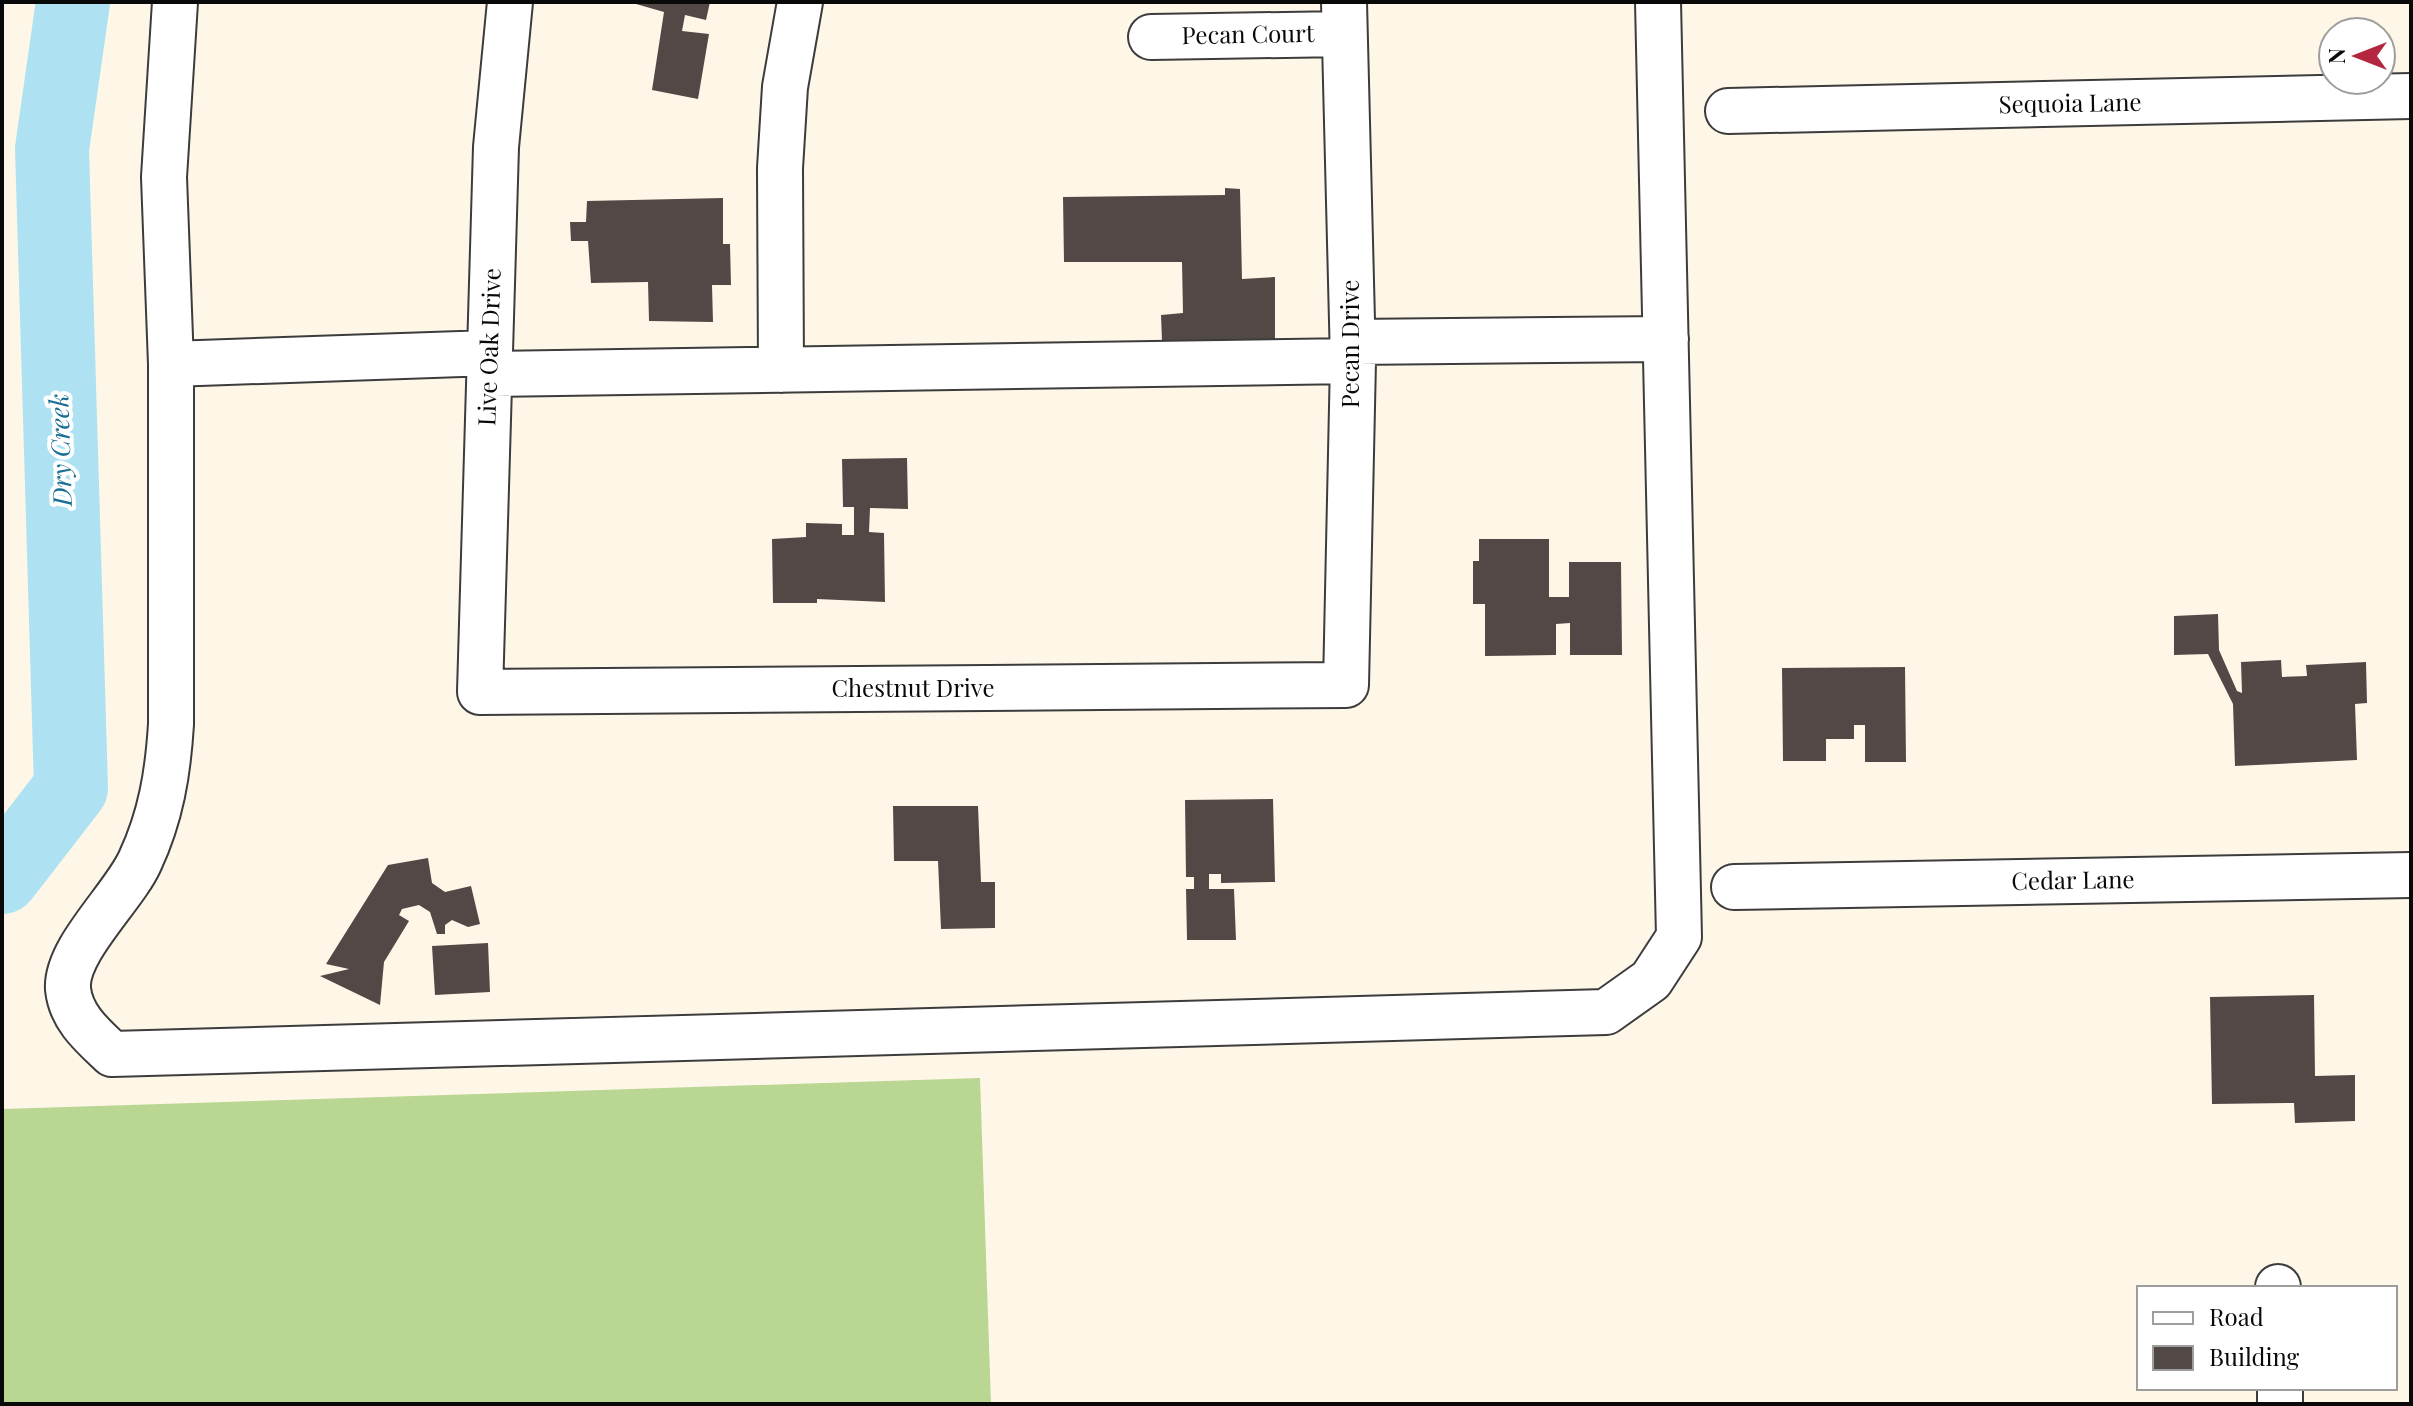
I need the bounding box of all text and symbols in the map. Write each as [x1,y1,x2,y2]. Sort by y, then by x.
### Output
street label: Pecan Court [1181,16,1315,50]
north arrow [2317,16,2397,96]
text: N [2321,48,2351,64]
street label: Sequoia Lane [1998,85,2142,119]
street label: Live Oak Drive [469,267,507,427]
street label: Pecan Drive [1333,280,1365,408]
water label: Dry Creek [40,393,79,508]
street label: Chestnut Drive [831,671,995,703]
street label: Cedar Lane [2011,862,2135,896]
legend [2137,1286,2397,1390]
text: Road [2209,1300,2264,1332]
text: Building [2209,1340,2300,1372]

